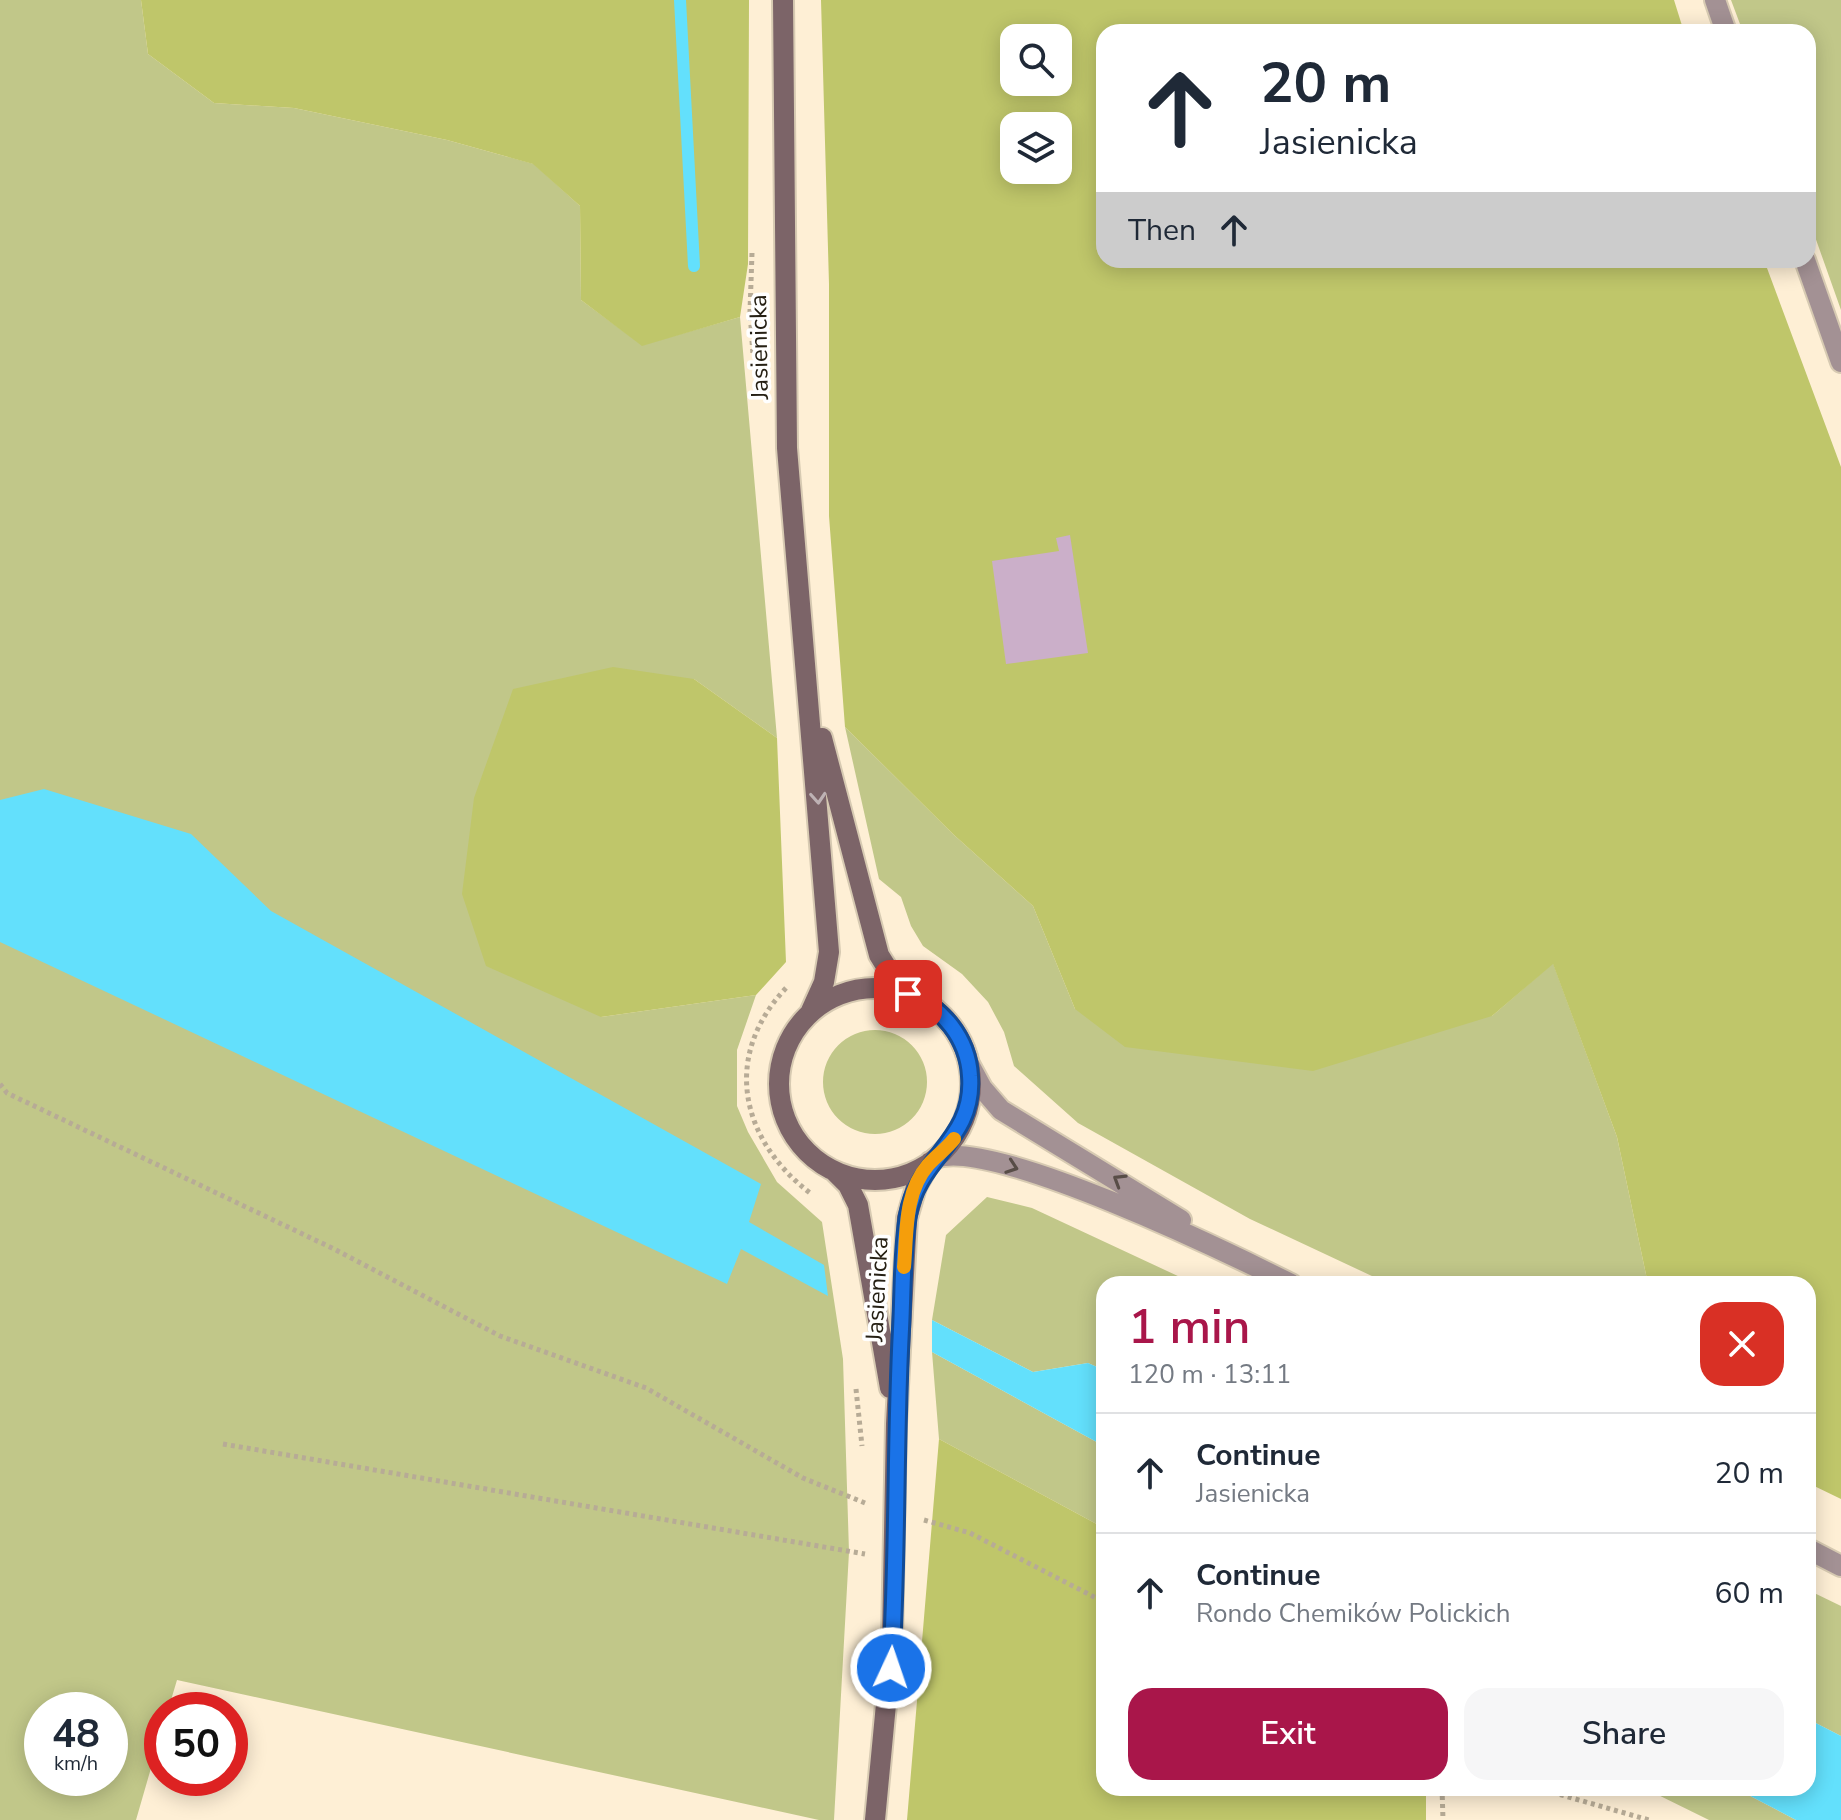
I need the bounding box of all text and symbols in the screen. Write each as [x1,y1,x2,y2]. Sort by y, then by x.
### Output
map controls [1000,24,1072,184]
button: search [1000,24,1072,96]
text: 20 m [1260,45,1391,122]
icon: ahead [1128,56,1232,160]
button: layers [1000,112,1072,184]
text: Jasienicka [1260,118,1418,167]
icon: ahead [1212,208,1256,252]
text: Then [1128,210,1196,251]
street label: Jasienicka [742,294,776,401]
one-way arrow [809,792,826,805]
pin [874,960,942,1028]
icon: arrive [886,972,930,1016]
one-way arrow [1004,1157,1018,1173]
one-way arrow [1113,1174,1128,1190]
street label: Jasienicka [858,1236,896,1343]
text: 1 min [1128,1294,1250,1360]
button: close [1700,1302,1784,1386]
text: 120 m · 13:11 [1128,1357,1291,1392]
text: Continue [1196,1435,1321,1476]
icon: ahead [1128,1451,1172,1495]
text: 20 m [1715,1453,1784,1494]
text: Jasienicka [1196,1476,1310,1511]
text: Continue [1196,1555,1321,1596]
icon: ahead [1128,1571,1172,1615]
text: 60 m [1715,1573,1784,1614]
text: Rondo Chemików Polickich [1196,1596,1510,1631]
position arrow [849,1626,933,1710]
button: Exit [1128,1688,1448,1780]
button: Share [1464,1688,1784,1780]
speed limit sign: 50 [144,1692,248,1796]
text: 48 [52,1707,100,1761]
text: km/h [54,1750,98,1777]

